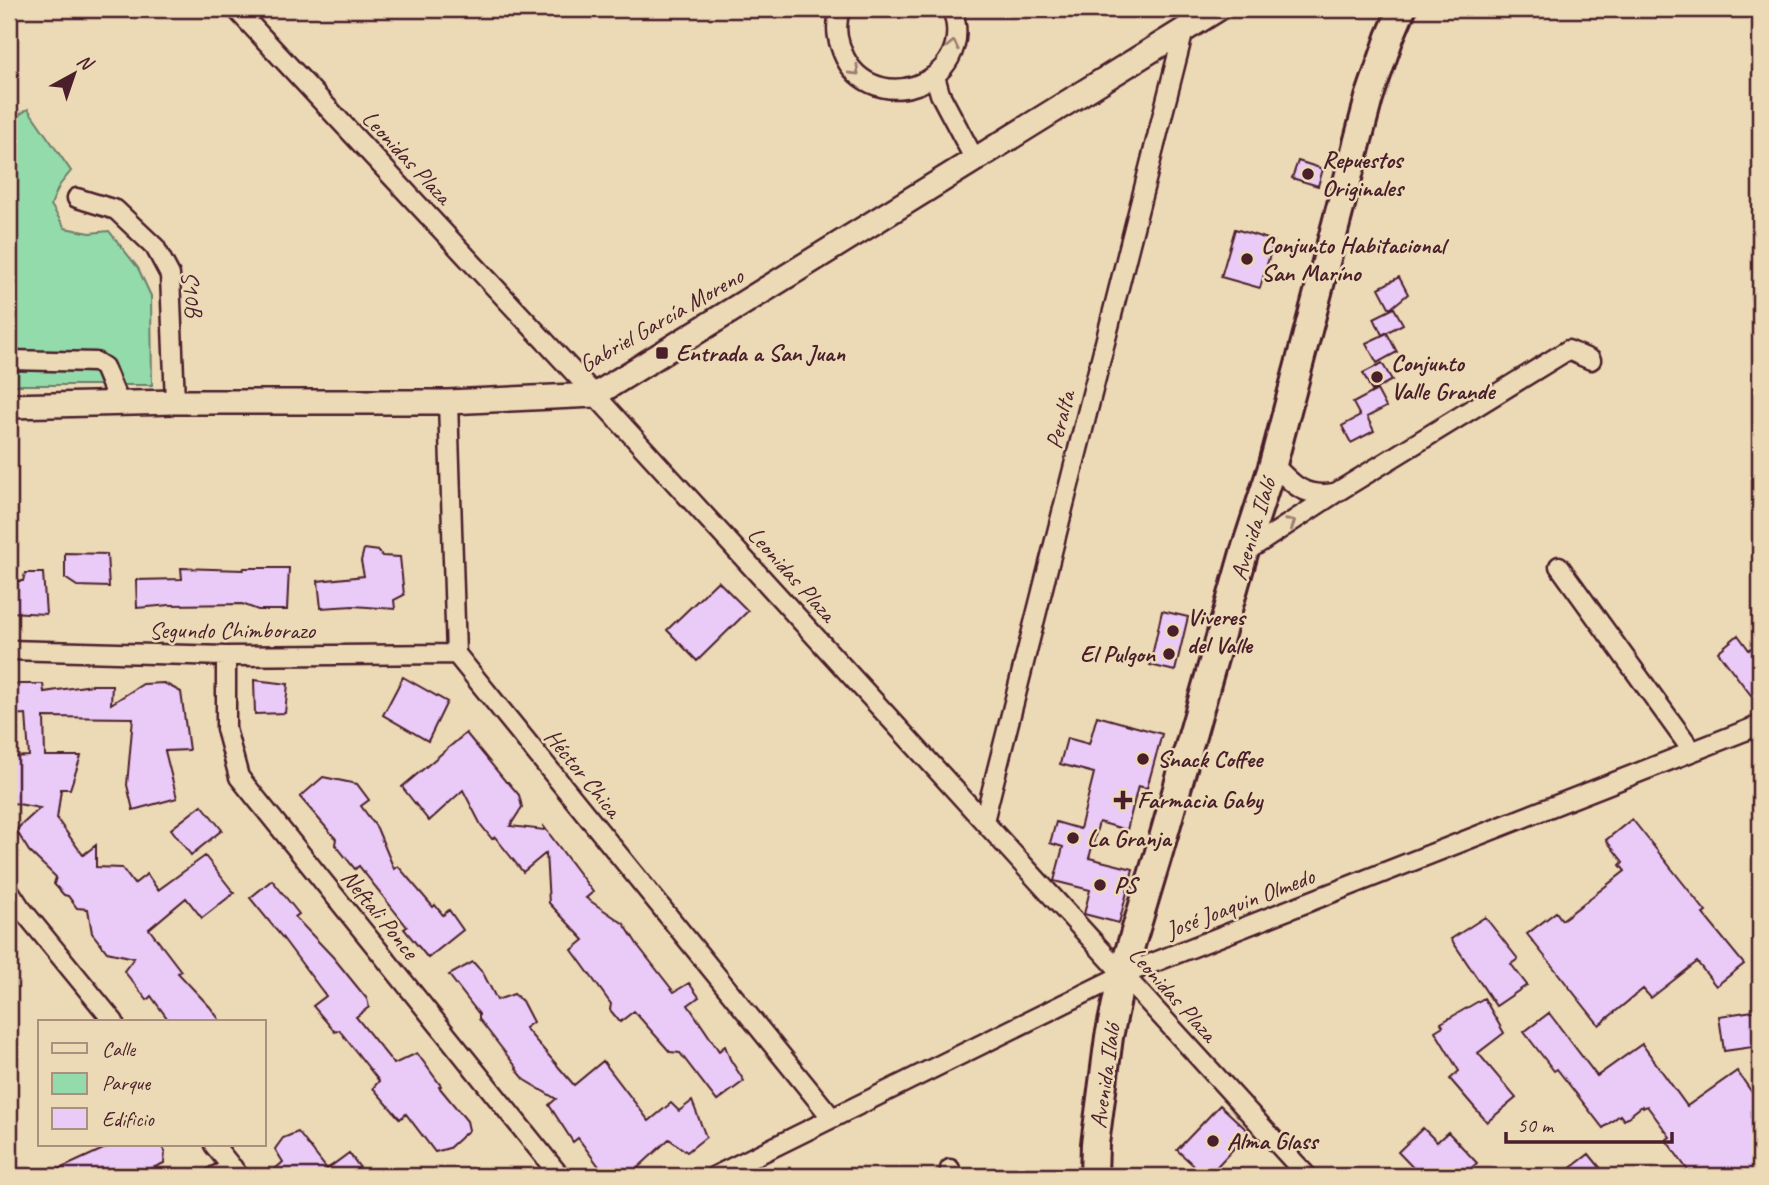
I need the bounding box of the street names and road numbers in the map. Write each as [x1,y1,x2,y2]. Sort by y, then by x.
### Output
street label: Leonidas Plaza [356,104,460,212]
street label: Gabriel García Moreno [573,260,750,379]
street label: S10B [174,269,210,320]
street label: Peralta [1038,386,1082,452]
street label: Avenida Ilaló [1223,471,1284,584]
street label: Leonidas Plaza [741,520,844,630]
street label: Segundo Chimborazo [149,615,317,645]
street label: Héctor Chica [538,722,629,825]
street label: José Joaquin Olmedo [1161,860,1320,945]
street label: Neftali Ponce [335,863,427,967]
street label: Leonidas Plaza [1122,940,1225,1050]
street label: Avenida Ilaló [1083,1018,1128,1130]

